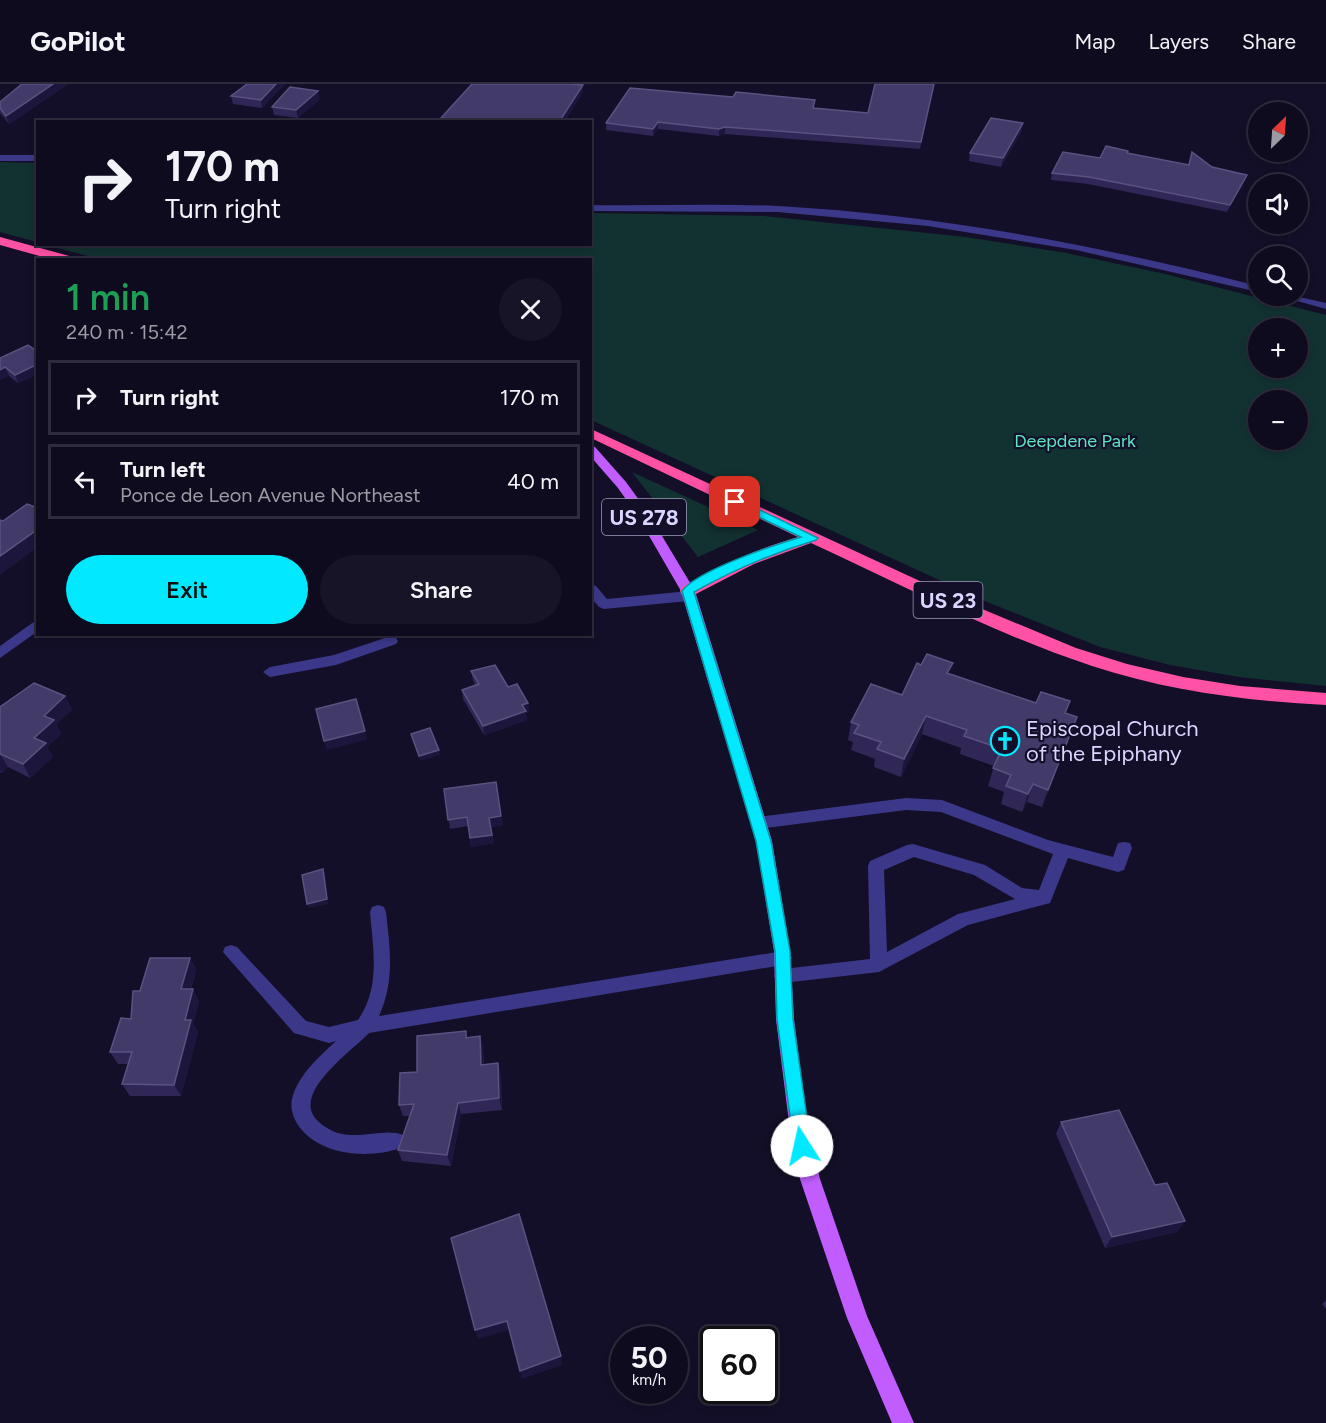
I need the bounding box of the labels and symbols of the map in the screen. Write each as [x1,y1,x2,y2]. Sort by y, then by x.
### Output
north arrow [1248,102,1308,162]
park label: Deepdene Park [1014,430,1136,452]
pin [709,476,760,527]
road number: US 278 [602,499,686,535]
road number: US 23 [914,582,982,618]
place label: Episcopal Church of the Epiphany [1026,715,1199,767]
church icon: Episcopal Church of the Epiphany [989,725,1021,757]
position arrow [770,1114,834,1178]
speed limit sign: 60 [700,1326,778,1404]

